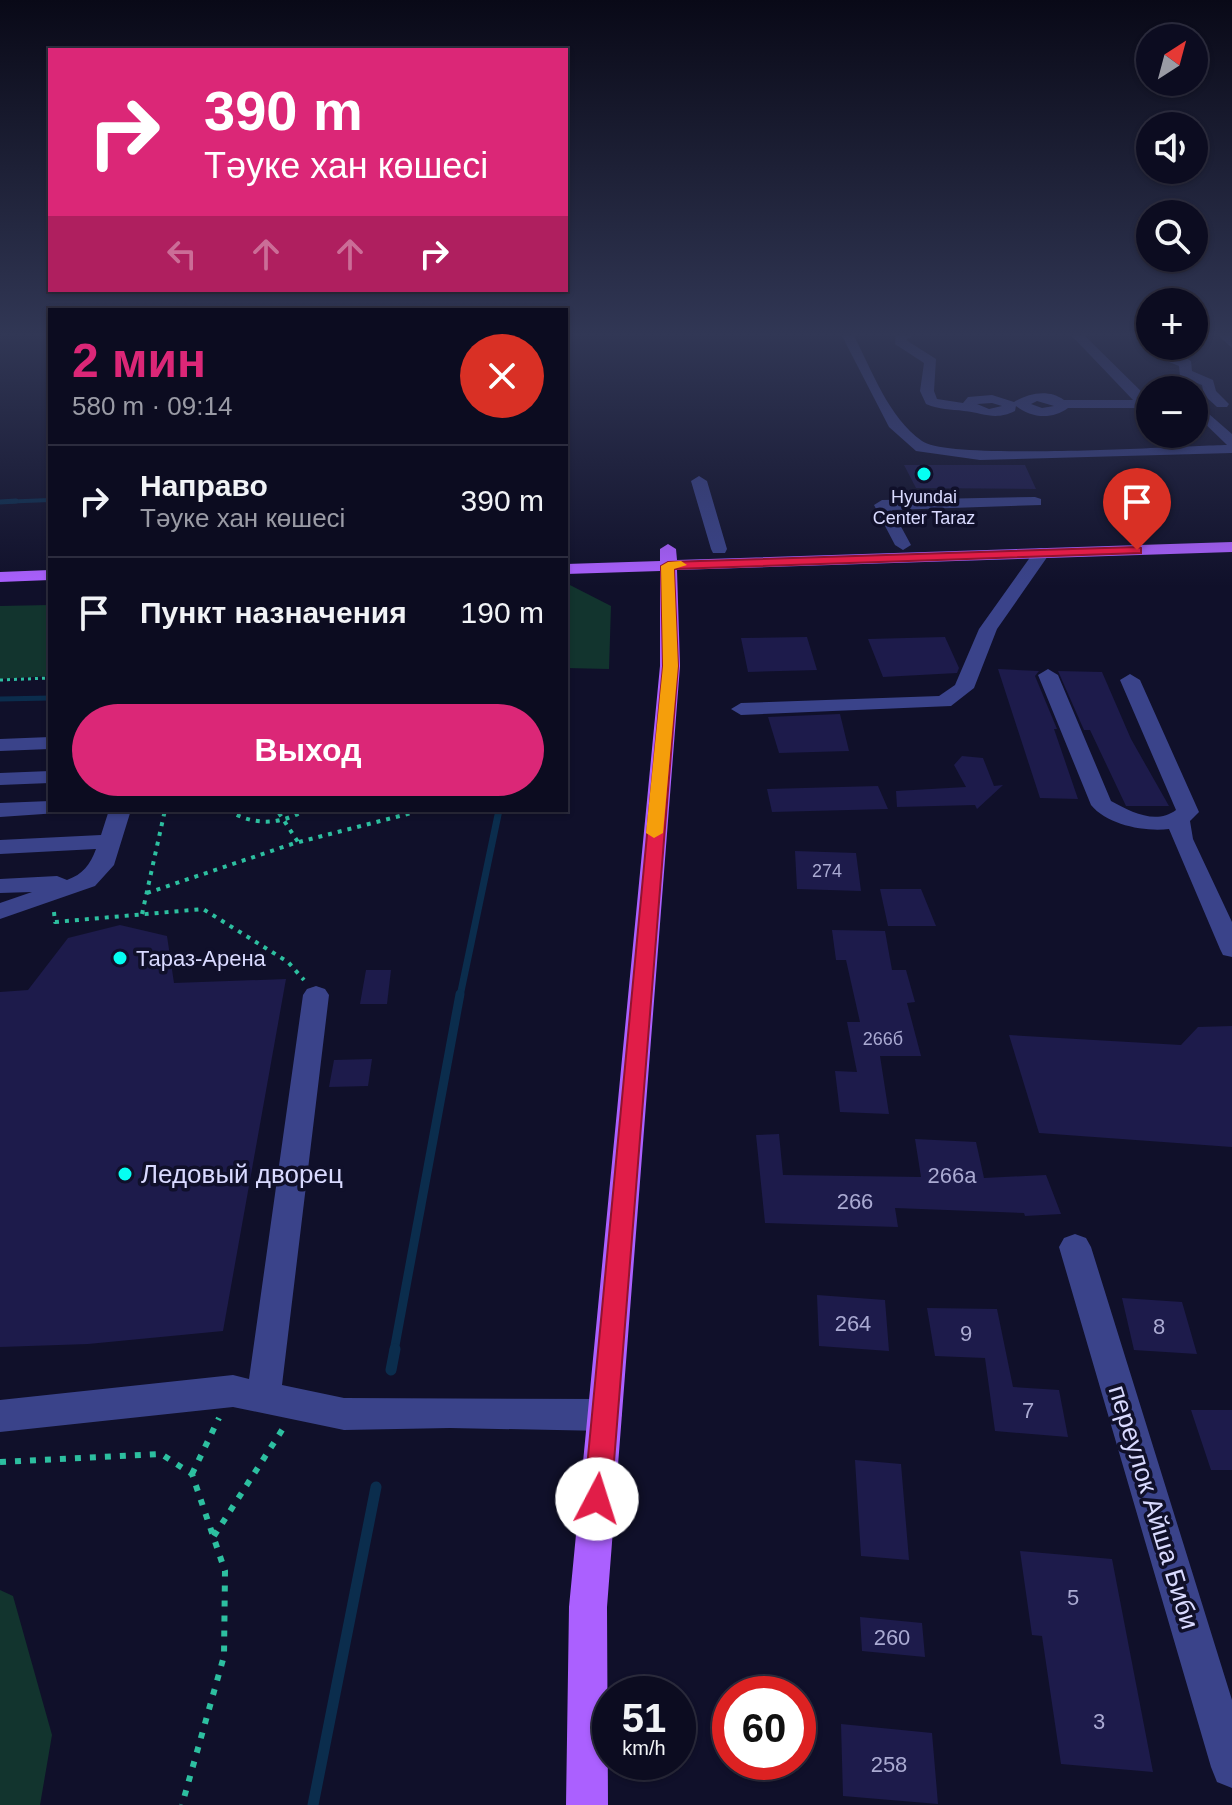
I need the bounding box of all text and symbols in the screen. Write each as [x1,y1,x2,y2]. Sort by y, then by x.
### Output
north arrow [1136,24,1208,96]
map controls [1136,24,1208,448]
text: 390 m [204,79,363,142]
icon: right [72,80,176,184]
button: sound [1136,112,1208,184]
text: Тәуке хан көшесі [204,145,488,186]
button: search [1136,200,1208,272]
icon: left [160,232,204,276]
icon: ahead [244,232,288,276]
icon: ahead [328,232,372,276]
icon: right [412,232,456,276]
button: + [1136,288,1208,360]
text: 2 мин [72,334,206,387]
button: close [460,334,544,418]
button: − [1136,376,1208,448]
text: 580 m · 09:14 [72,391,232,421]
marker: Hyundai Center Taraz [915,465,933,483]
pin [1103,468,1171,550]
text: Направо [140,469,268,502]
icon: right [72,479,116,523]
icon: arrive [1115,480,1159,524]
text: 390 m [461,484,544,517]
place label: Hyundai Center Taraz [873,487,975,528]
text: Тәуке хан көшесі [140,503,345,533]
icon: arrive [72,591,116,635]
text: Пункт назначения [140,596,407,629]
text: 190 m [461,596,544,629]
button: Выход [72,704,544,796]
house number: 274 [812,861,842,881]
place label: Тараз-Арена [136,946,267,971]
marker: Тараз-Арена [111,949,129,967]
house number: 266б [863,1029,903,1049]
place label: Ледовый дворец [141,1159,343,1189]
house number: 266а [928,1163,977,1188]
marker: Ледовый дворец [116,1165,134,1183]
house number: 266 [837,1189,873,1214]
house number: 264 [835,1311,871,1336]
house number: 8 [1153,1314,1165,1339]
house number: 9 [960,1321,972,1346]
street label: переулок Айша Биби [1103,1381,1205,1633]
house number: 7 [1022,1398,1034,1423]
position arrow [555,1457,639,1541]
house number: 5 [1067,1585,1079,1610]
house number: 260 [874,1625,910,1650]
speed limit sign: 60 [712,1676,816,1780]
text: 51 [622,1696,666,1740]
house number: 3 [1093,1709,1105,1734]
text: km/h [622,1737,666,1759]
house number: 258 [871,1752,907,1777]

